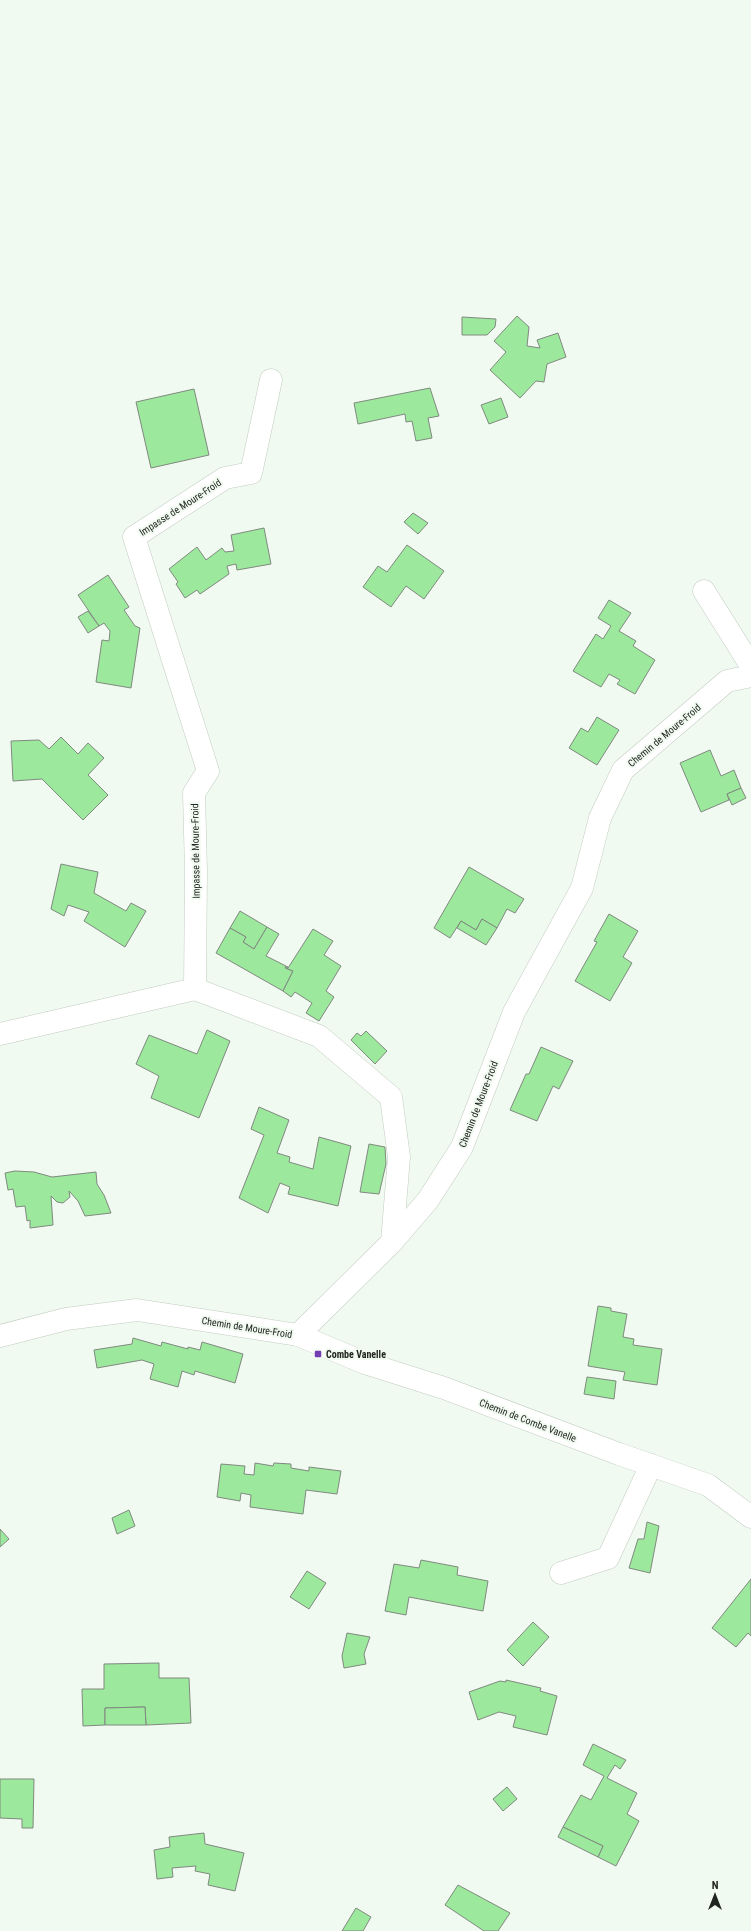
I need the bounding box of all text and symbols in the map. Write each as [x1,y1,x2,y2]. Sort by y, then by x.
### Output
street label: Impasse de Moure-Froid [137,477,223,538]
street label: Chemin de Moure-Froid [626,702,703,769]
street label: Impasse de Moure-Froid [189,803,202,899]
street label: Chemin de Moure-Froid [457,1059,500,1149]
street label: Chemin de Moure-Froid [201,1315,293,1340]
marker: Combe Vanelle [313,1349,323,1359]
place label: Combe Vanelle [326,1349,386,1360]
street label: Chemin de Combe Vanelle [478,1397,578,1444]
north arrow [695,1875,735,1915]
text: N [712,1879,719,1892]

